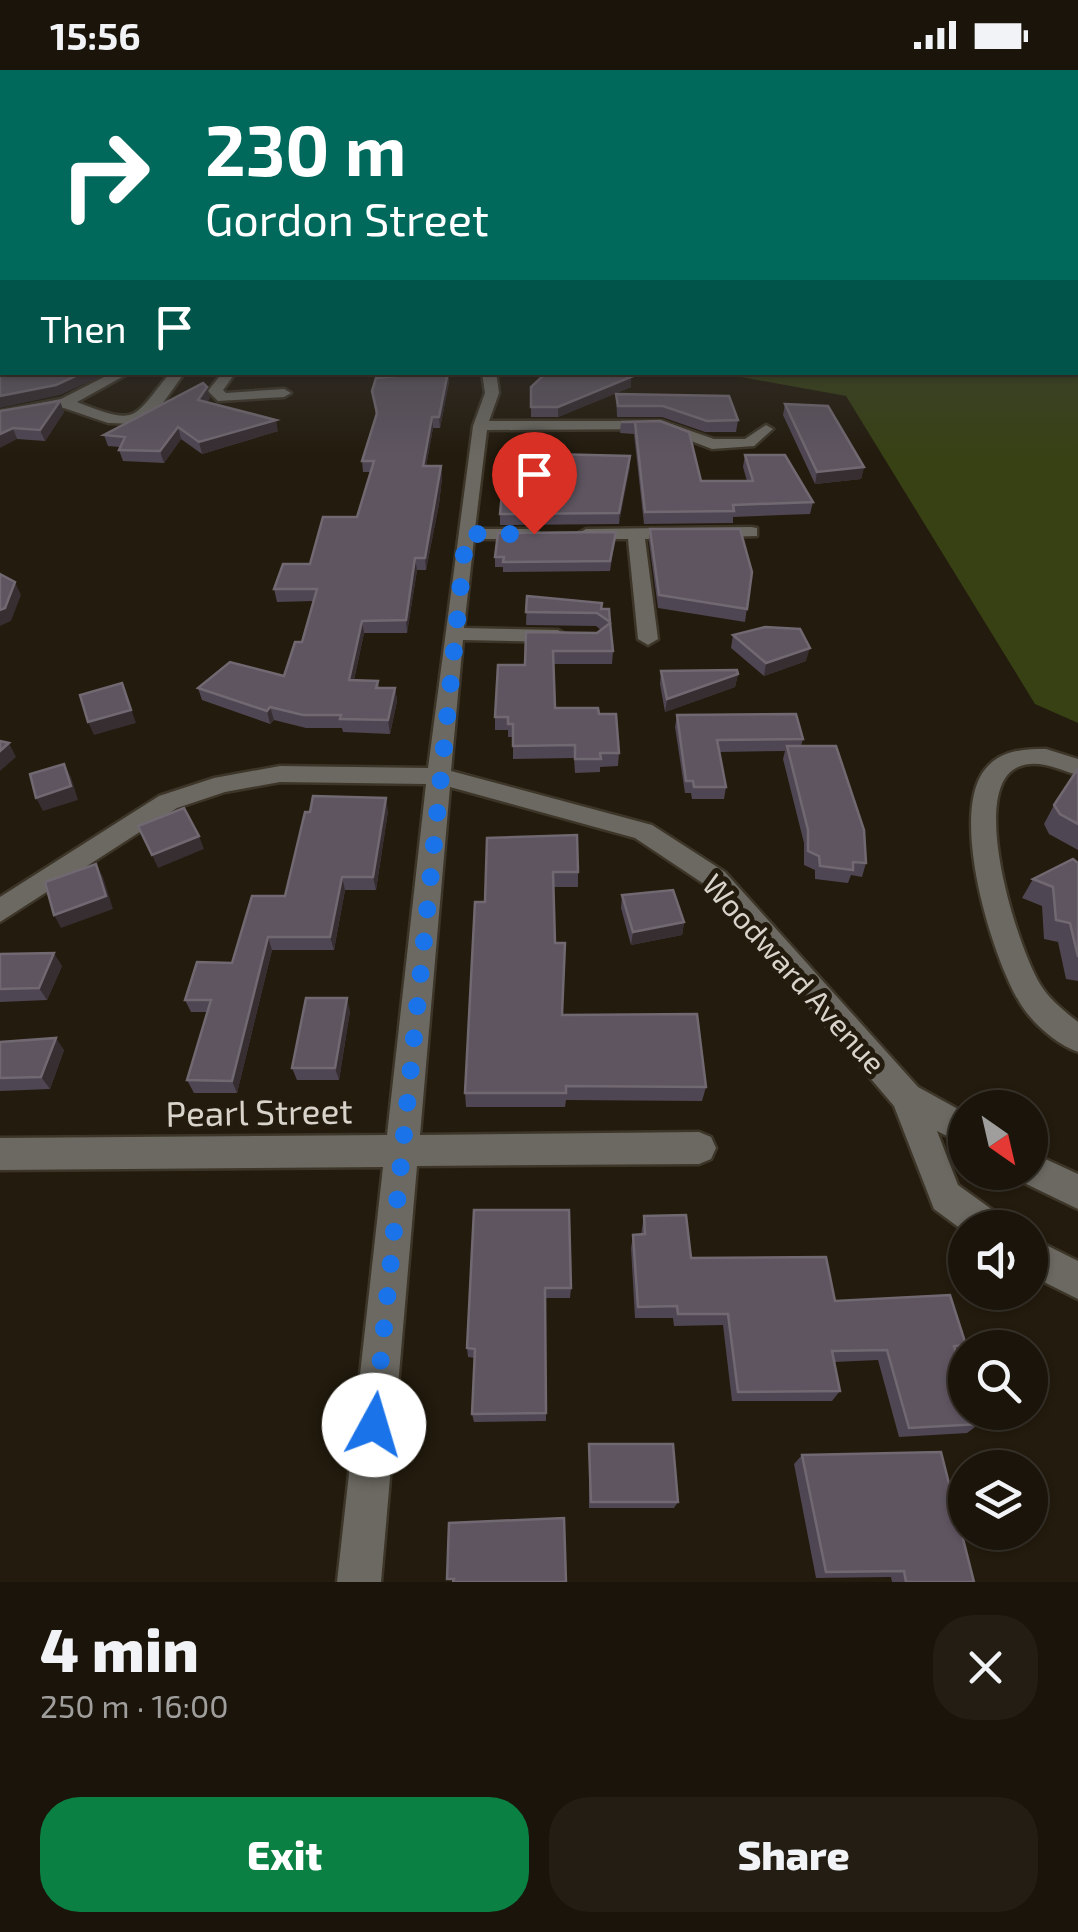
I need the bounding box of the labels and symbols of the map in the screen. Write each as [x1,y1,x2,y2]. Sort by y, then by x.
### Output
pin [492,432,577,535]
street label: Woodward Avenue [696,866,894,1080]
street label: Pearl Street [165,1088,353,1134]
north arrow [948,1090,1048,1190]
position arrow [322,1373,426,1477]

